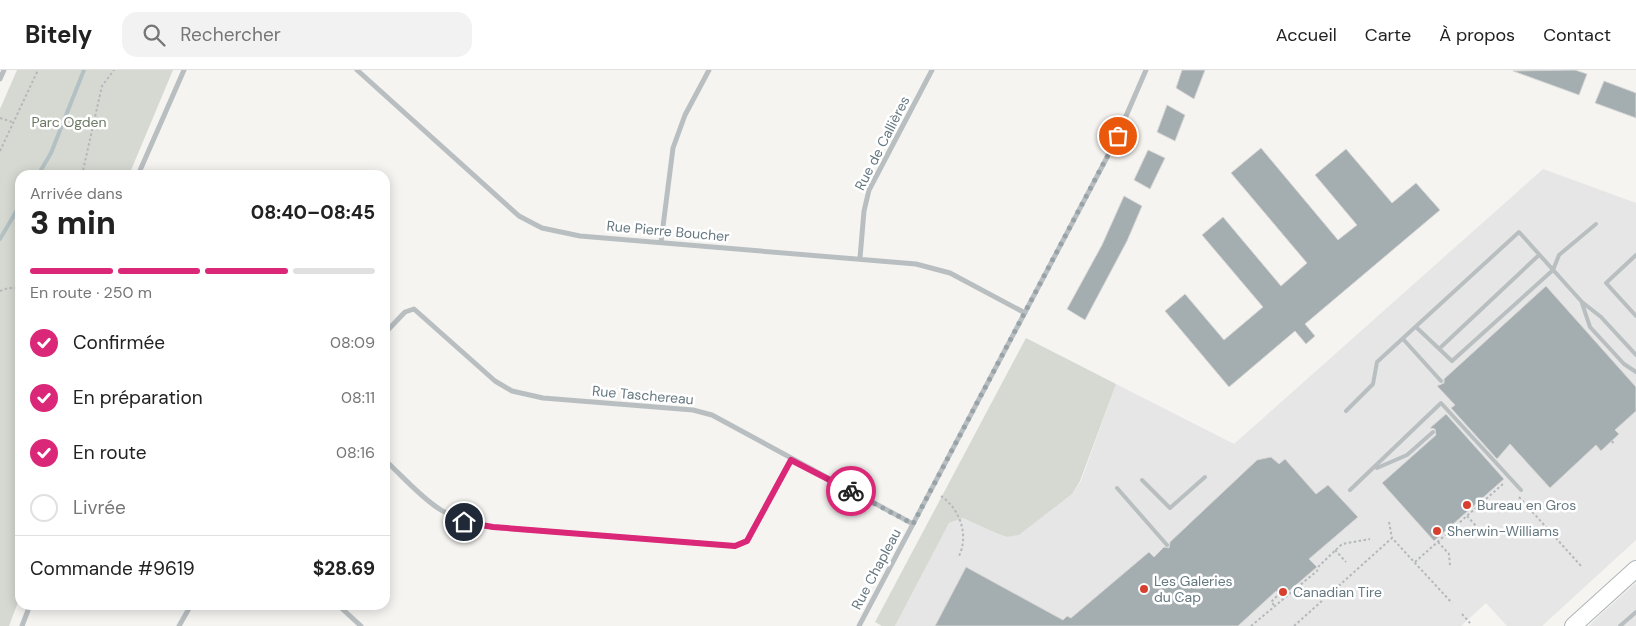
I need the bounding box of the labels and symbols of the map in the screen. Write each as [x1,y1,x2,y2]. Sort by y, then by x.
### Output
street label: Rue de Callières [850,93,914,193]
park label: Parc Ogden [31,113,107,131]
pin [1097,115,1139,157]
street label: Rue Pierre Boucher [606,217,730,245]
street label: Rue Taschereau [591,382,695,408]
courier [826,466,876,516]
place label: Bureau en Gros [1477,496,1576,514]
marker: Bureau en Gros [1461,499,1473,511]
pin [443,501,485,543]
place label: Sherwin-Williams [1447,522,1559,540]
street label: Rue Chapleau [847,525,905,613]
marker: Sherwin-Williams [1431,525,1443,537]
place label: Les Galeries du Cap [1154,572,1233,606]
marker: Les Galeries du Cap [1138,583,1150,595]
place label: Canadian Tire [1293,583,1382,601]
marker: Canadian Tire [1277,586,1289,598]

